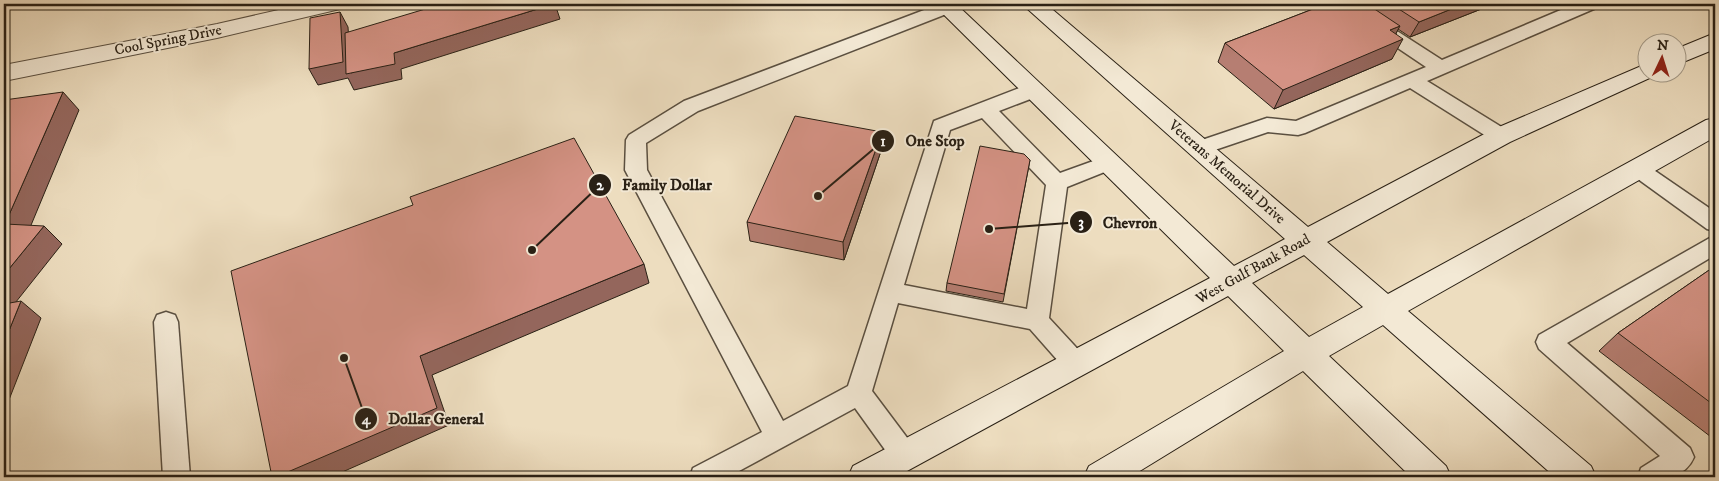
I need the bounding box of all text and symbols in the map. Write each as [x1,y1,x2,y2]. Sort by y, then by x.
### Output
street label: Cool Spring Drive [113,20,223,60]
north arrow [1636,32,1686,82]
text: N [1656,37,1670,55]
street label: Veterans Memorial Drive [1164,115,1289,228]
callout: One Stop [871,125,975,156]
text: One Stop [905,131,965,151]
text: 1 [880,132,886,151]
callout: Family Dollar [587,169,722,200]
text: Family Dollar [622,175,713,195]
text: 2 [596,176,604,195]
callout: Chevron [1068,206,1168,237]
text: 3 [1078,213,1084,232]
text: Chevron [1103,213,1158,233]
street label: West Gulf Bank Road [1192,229,1314,309]
callout: Dollar General [353,403,494,434]
text: Dollar General [388,409,485,429]
text: 4 [361,410,372,429]

